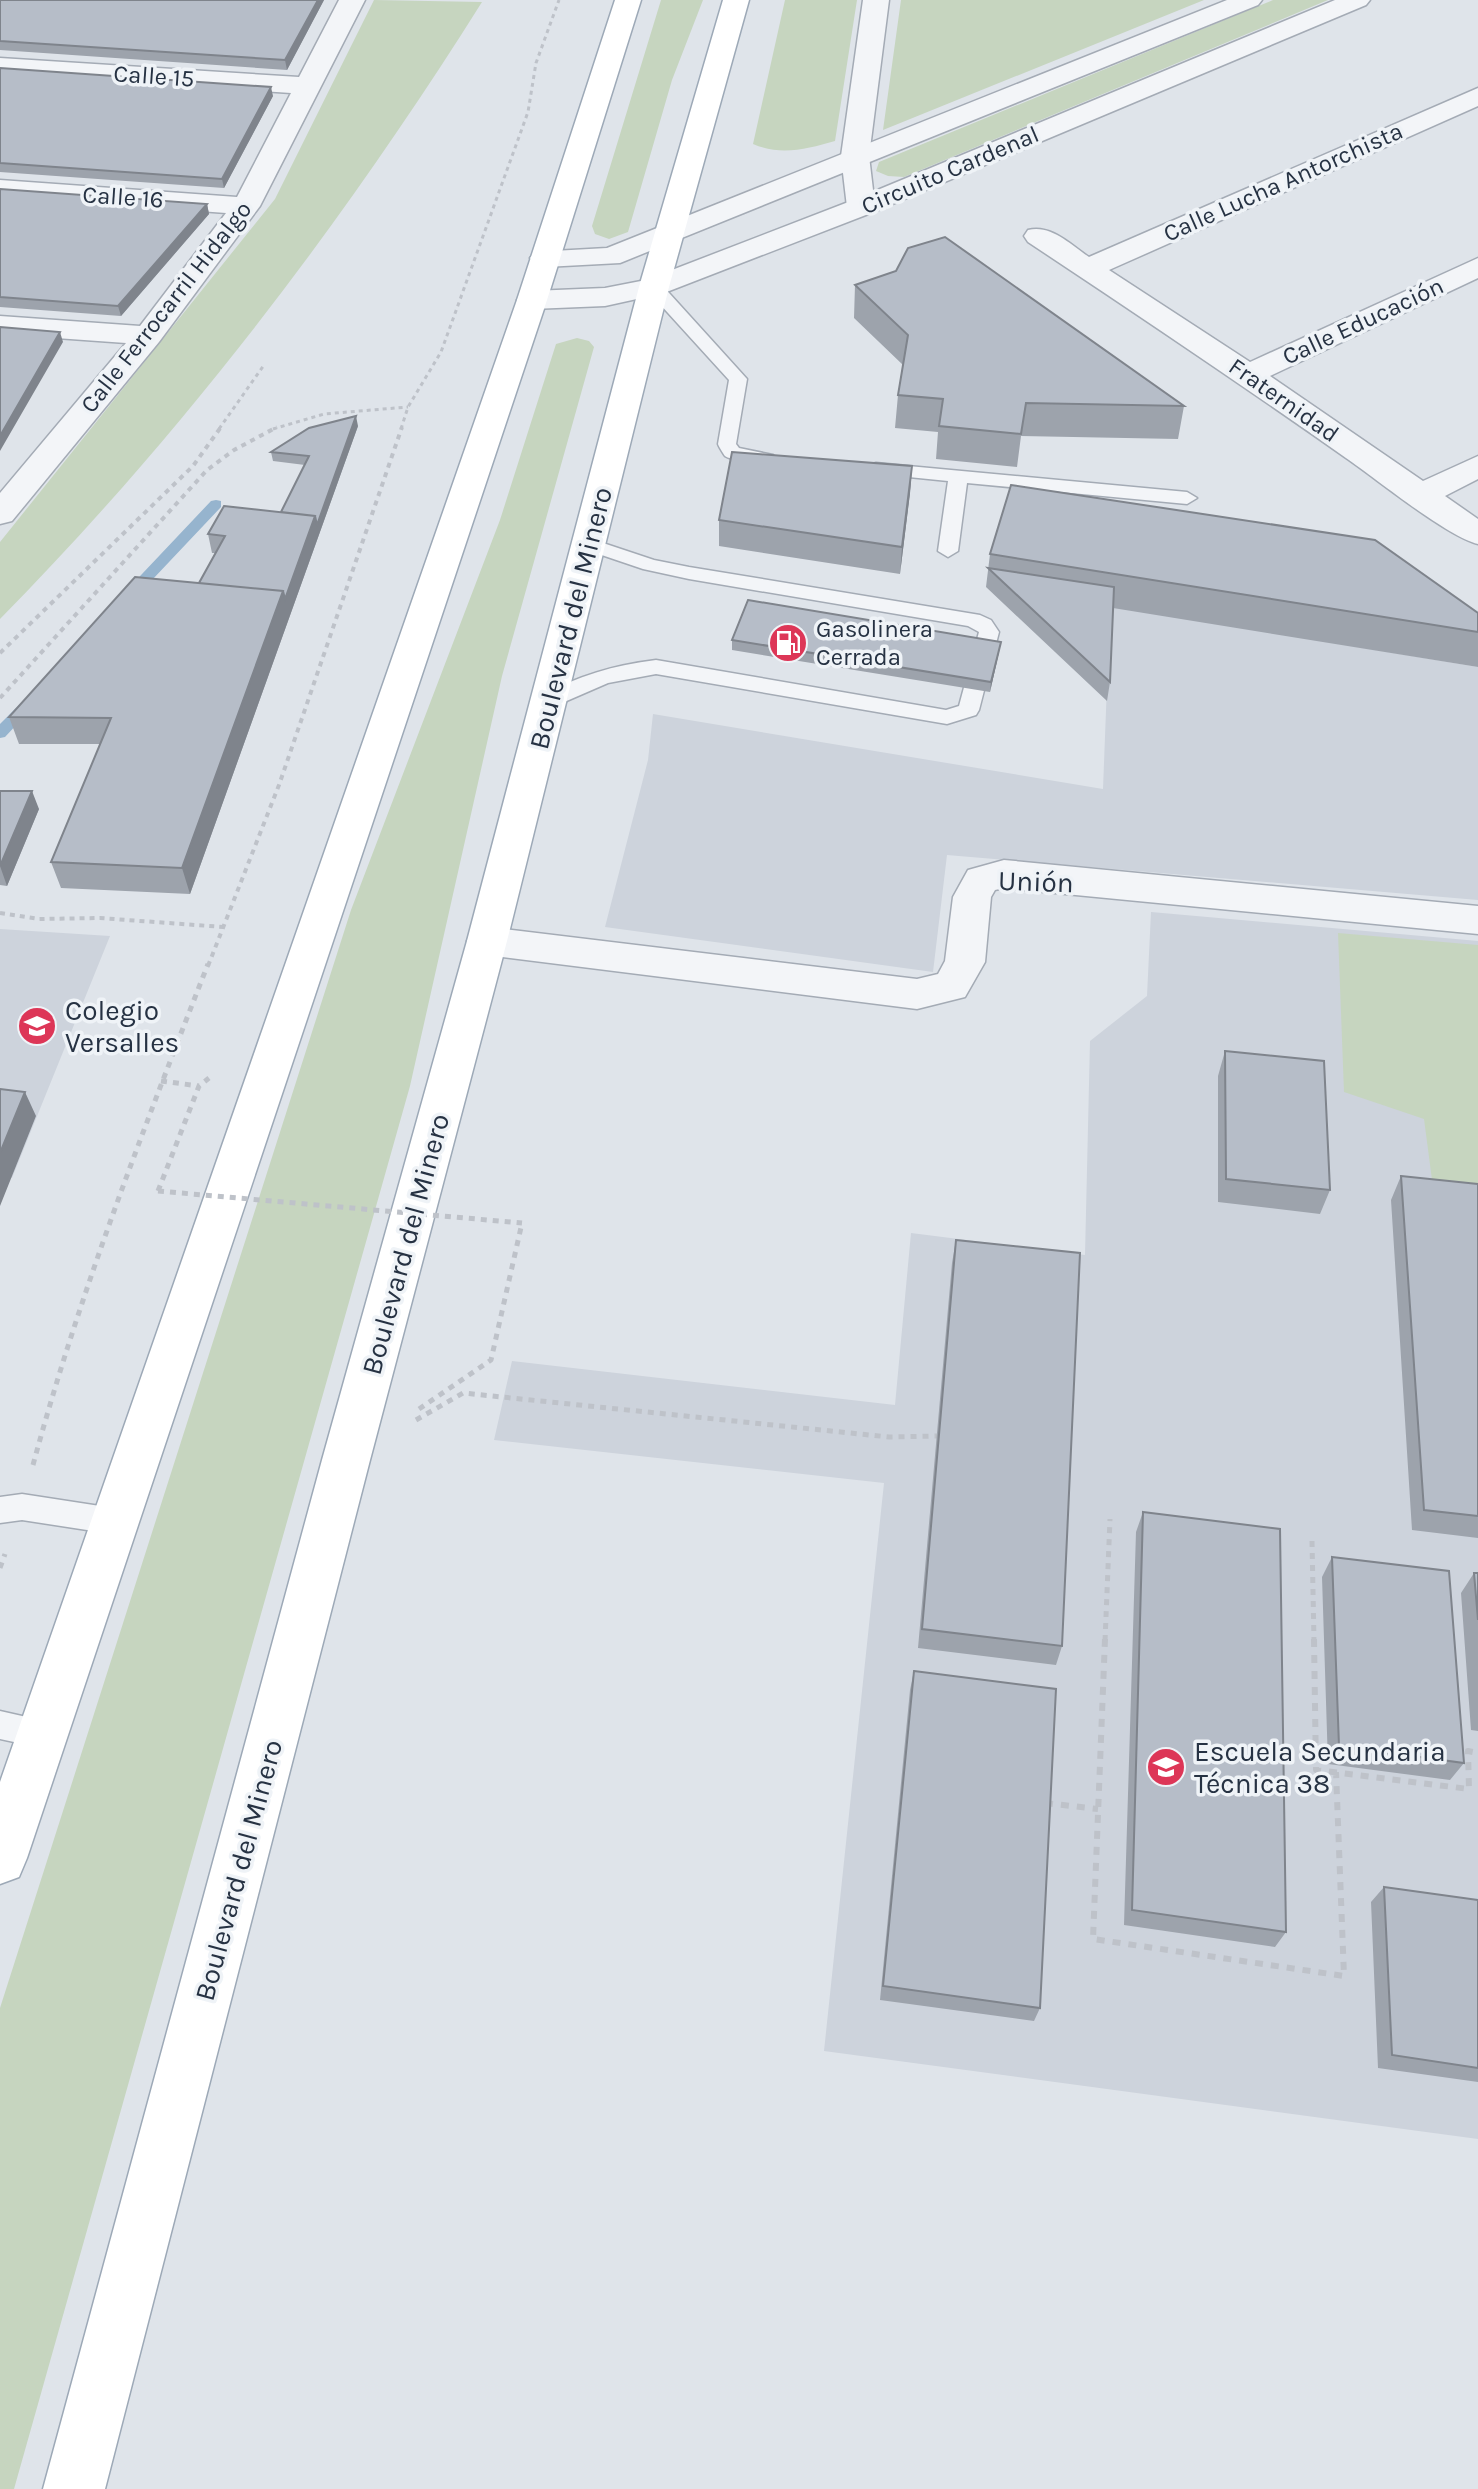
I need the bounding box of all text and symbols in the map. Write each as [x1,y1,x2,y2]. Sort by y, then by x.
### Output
street label: Calle 15 [113,59,195,93]
street label: Calle Lucha Antorchista [1159,117,1407,247]
street label: Circuito Cardenal [857,120,1043,220]
street label: Calle 16 [82,180,164,214]
street label: Calle Ferrocarril Hidalgo [75,196,257,418]
street label: Calle Educación [1278,271,1448,371]
street label: Fraternidad [1224,352,1344,448]
street label: Boulevard del Minero [522,484,619,753]
place label: Gasolinera Cerrada [816,615,933,671]
fuel station icon: Gasolinera Cerrada [767,622,809,664]
street label: Unión [998,864,1074,899]
place label: Colegio Versalles [65,994,179,1059]
school or university icon: Colegio Versalles [16,1005,58,1047]
street label: Boulevard del Minero [355,1110,456,1378]
place label: Escuela Secundaria Técnica 38 [1194,1735,1446,1800]
street label: Boulevard del Minero [188,1736,289,2004]
school or university icon: Escuela Secundaria Técnica 38 [1145,1746,1187,1788]

